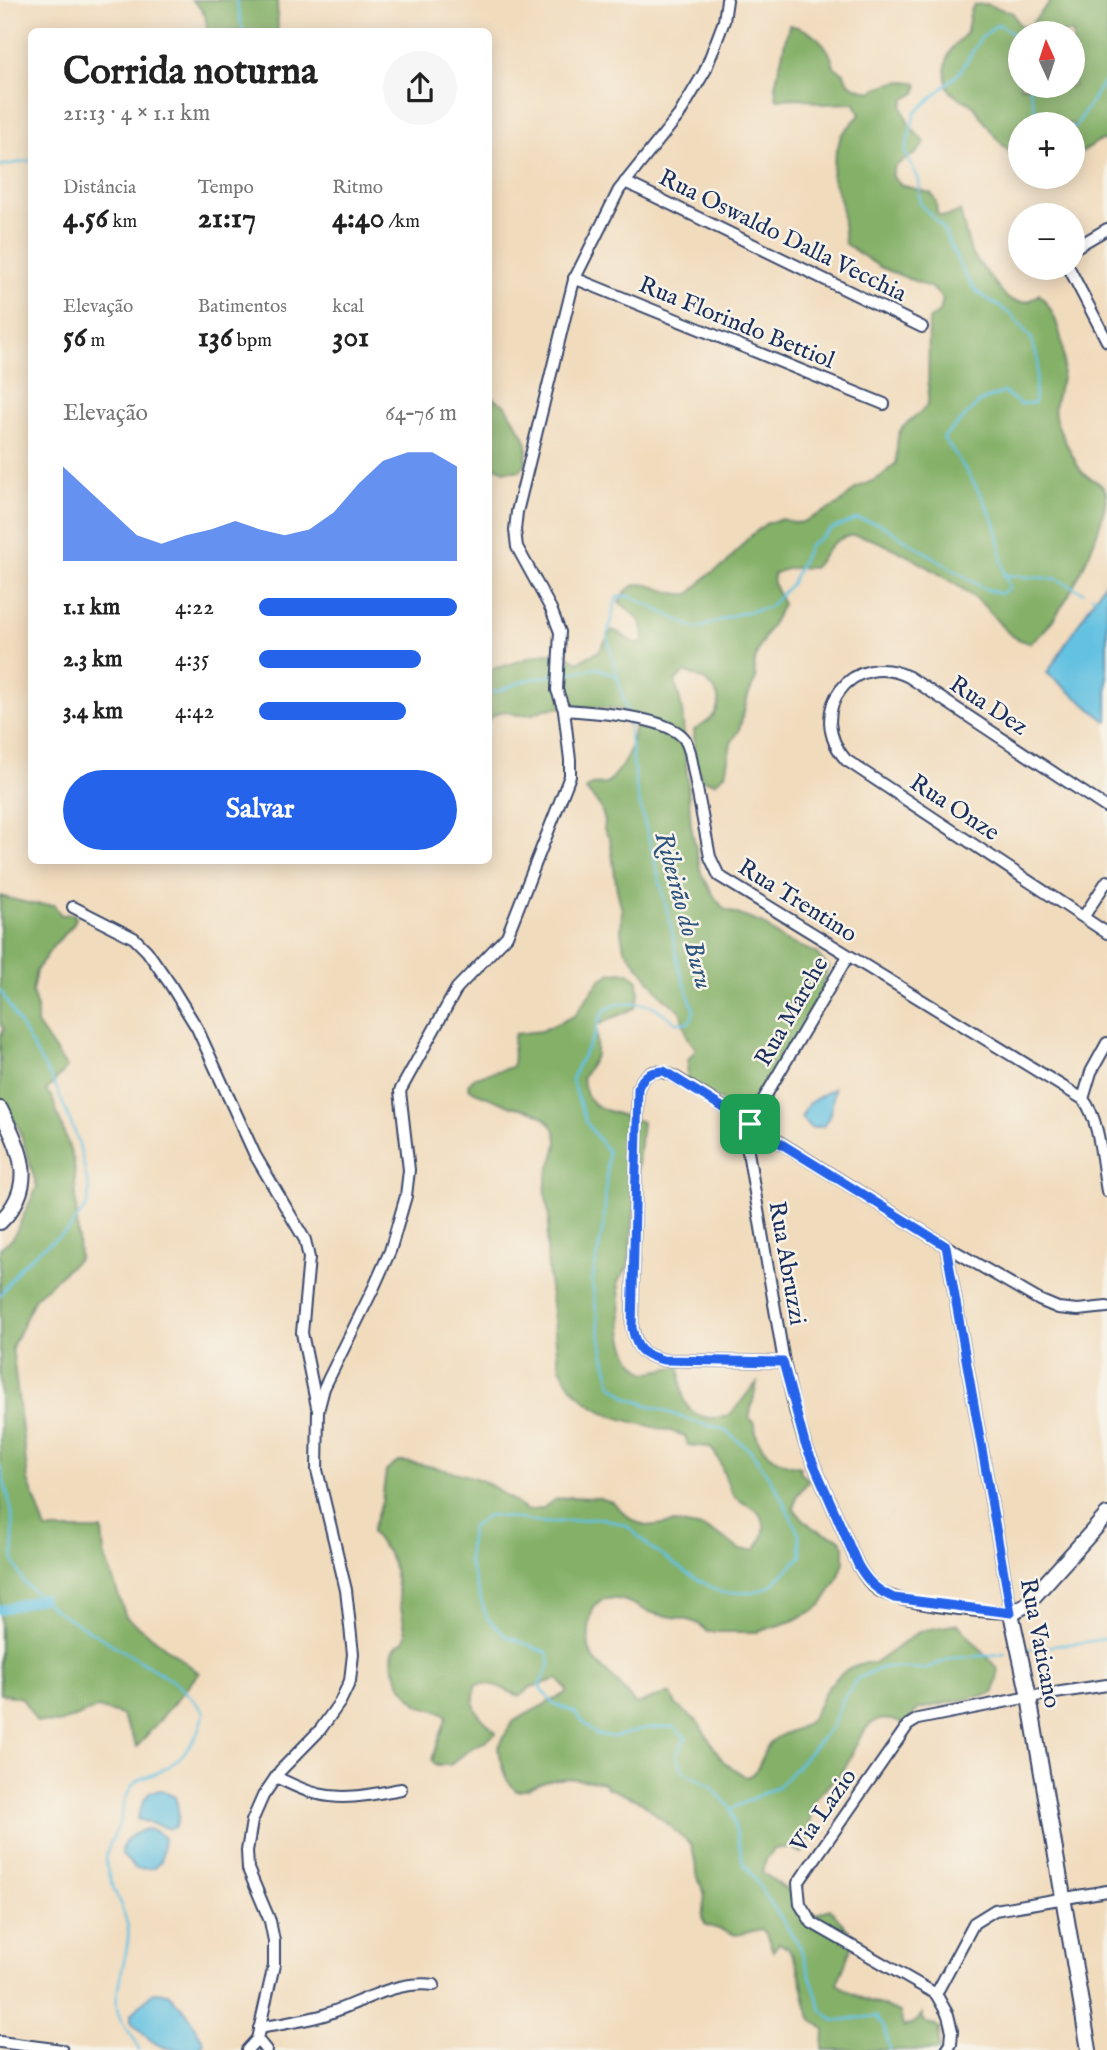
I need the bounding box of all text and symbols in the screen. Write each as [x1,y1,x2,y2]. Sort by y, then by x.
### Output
north arrow [1008,21,1085,98]
map controls [1008,21,1085,280]
text: Corrida noturna [63,49,318,97]
button: share [383,51,457,125]
text: 21:13 · 4 × 1.1 km [63,99,210,128]
button: + [1008,112,1085,189]
street label: Rua Oswaldo Dalla Vecchia [653,163,912,310]
text: Distância [63,176,136,200]
text: Tempo [198,176,254,200]
text: Ritmo [332,176,383,200]
text: 4.56 [63,200,108,238]
text: 21:17 [198,200,256,238]
text: 4:40 [332,200,384,238]
button: − [1008,203,1085,280]
text: km [108,210,137,234]
text: /km [384,210,420,234]
street label: Rua Florindo Bettiol [634,270,839,377]
text: Elevação [63,295,133,319]
text: Batimentos [198,295,287,319]
text: kcal [332,295,364,319]
text: 56 [63,319,86,357]
text: 136 [198,319,233,357]
text: 301 [332,319,369,357]
text: m [86,329,105,353]
text: bpm [233,329,272,353]
text: Elevação [63,399,148,428]
text: 64–76 m [385,399,457,428]
text: 1.1 km [63,593,120,622]
text: 4:22 [175,593,214,622]
text: 2.3 km [63,645,122,674]
text: 4:35 [175,645,209,674]
street label: Rua Dez [943,669,1033,743]
text: 3.4 km [63,697,123,726]
text: 4:42 [175,697,214,726]
street label: Rua Onze [903,768,1005,849]
button: Salvar [63,770,457,850]
water label: Ribeirão do Buru [647,828,720,993]
street label: Rua Trentino [732,852,863,950]
street label: Rua Marche [748,951,836,1072]
pin [720,1094,780,1154]
icon: arrive [731,1105,769,1143]
street label: Rua Abruzzi [760,1199,813,1328]
street label: Rua Vaticano [1012,1576,1067,1711]
street label: Via Lazio [784,1763,864,1860]

